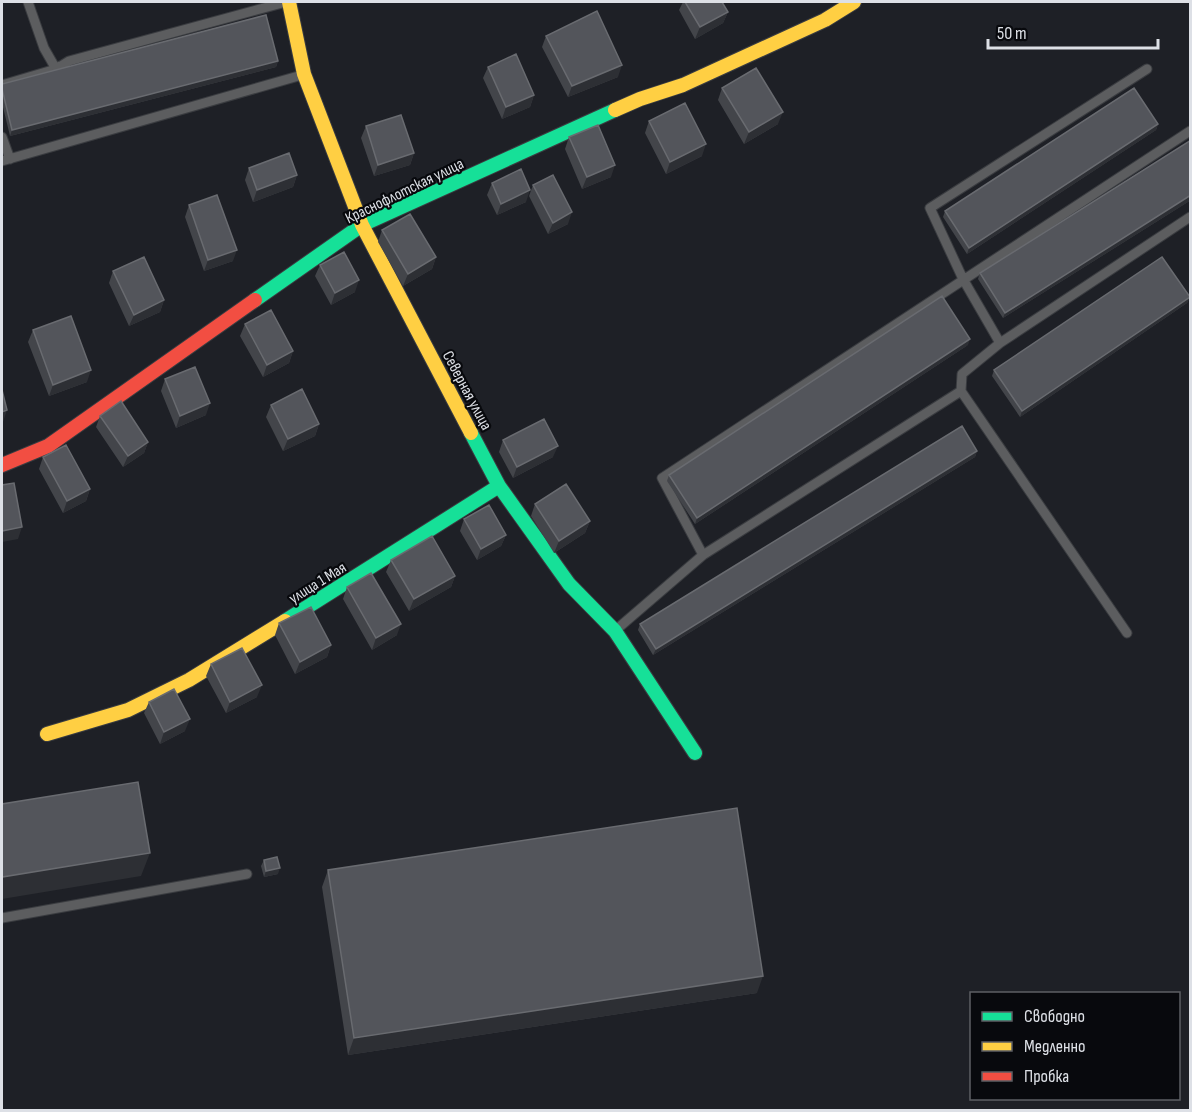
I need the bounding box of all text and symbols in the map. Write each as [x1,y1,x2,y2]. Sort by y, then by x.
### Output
scale bar [988,12,1158,50]
text: 50 m [997,23,1027,44]
street label: Краснофлотская улица [342,154,467,228]
street label: Северная улица [438,348,495,433]
street label: улица 1 Мая [286,558,350,608]
legend [970,992,1180,1100]
text: Свободно [1024,1006,1085,1027]
text: Медленно [1024,1036,1086,1057]
text: Пробка [1024,1066,1069,1087]

